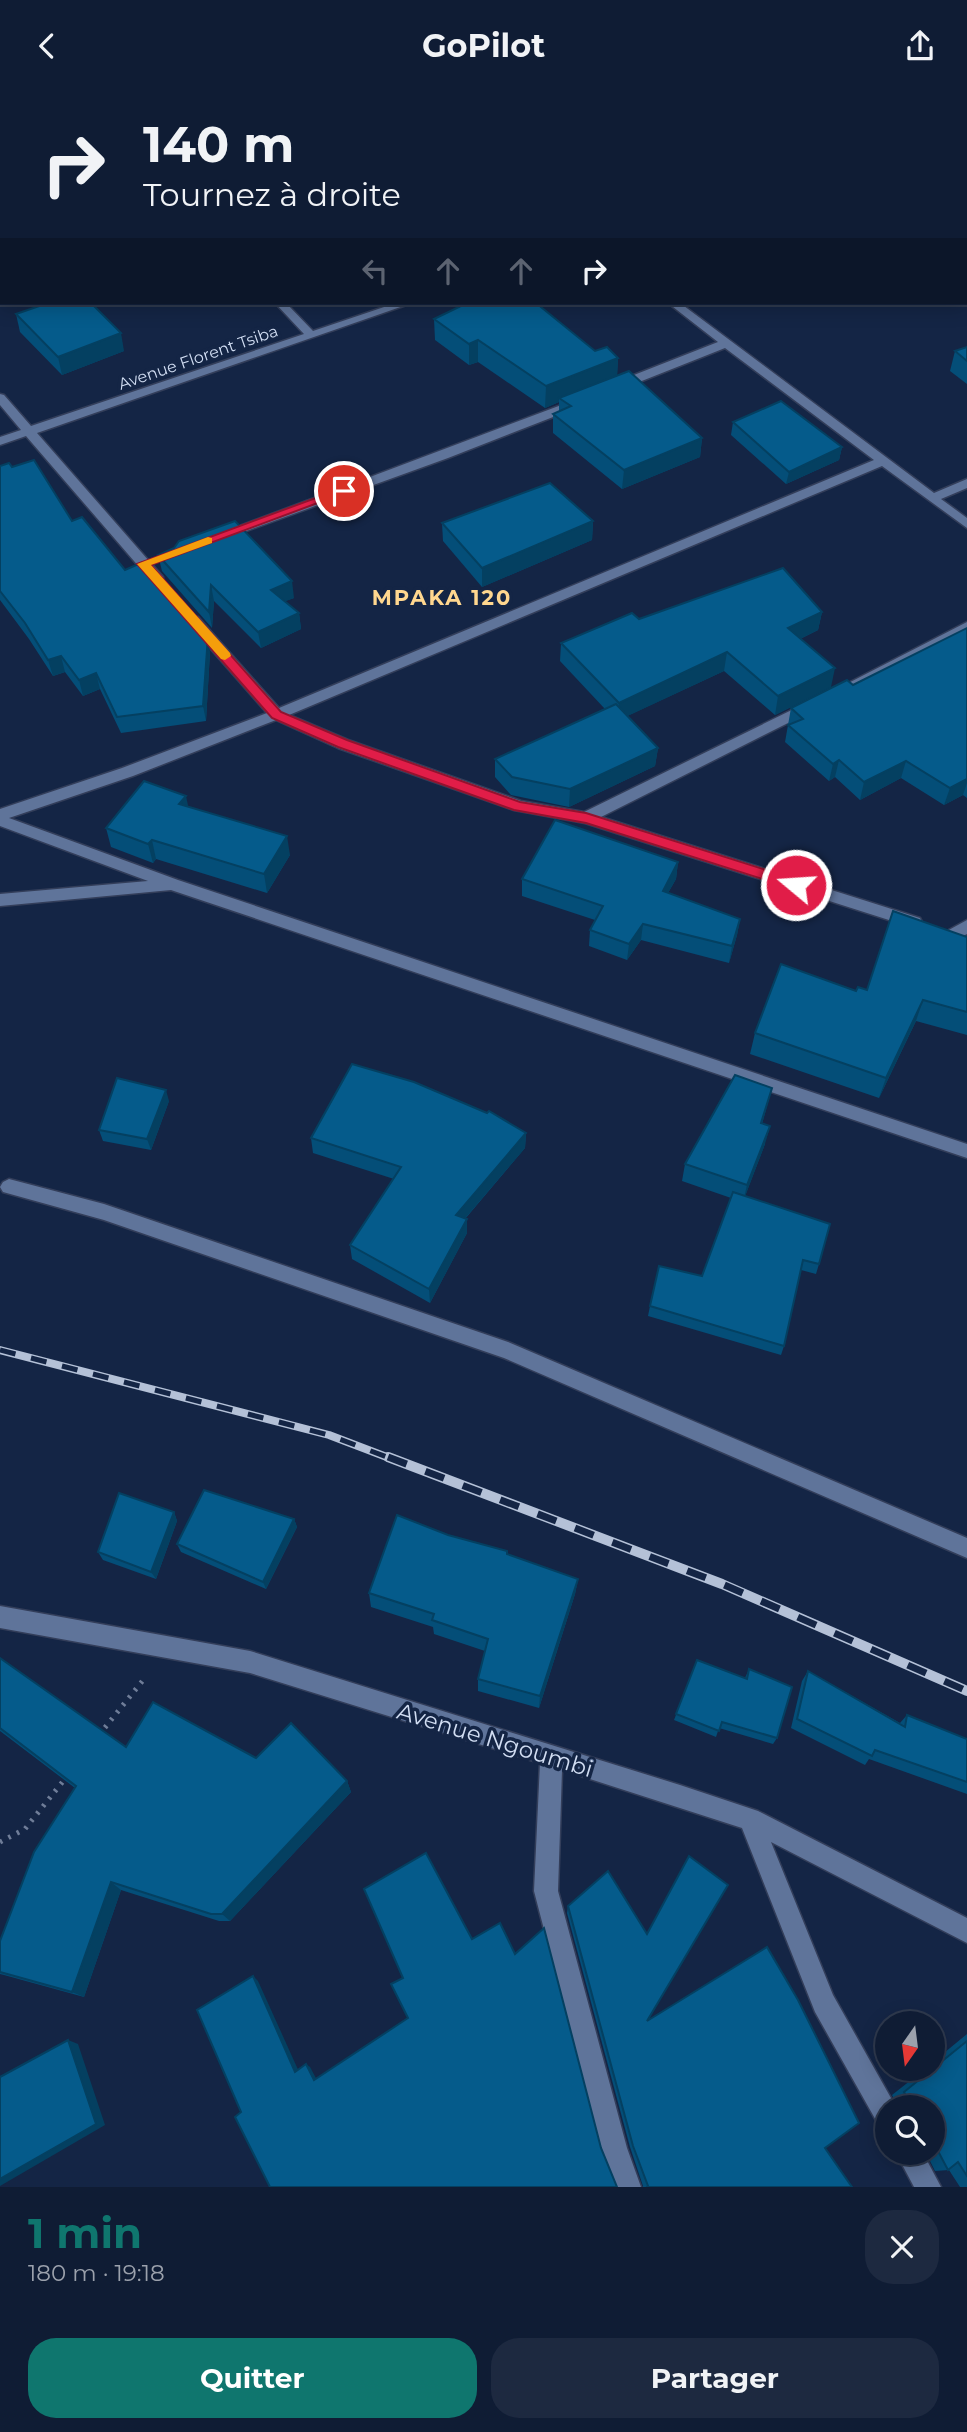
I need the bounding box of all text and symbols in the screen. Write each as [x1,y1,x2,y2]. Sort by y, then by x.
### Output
text: GoPilot [422,26,545,65]
icon: back [28,27,66,65]
icon: share [901,27,939,65]
text: 140 m [143,115,295,174]
icon: right [28,119,119,210]
text: Tournez à droite [143,175,401,214]
icon: left [356,252,394,290]
icon: ahead [429,252,467,290]
icon: ahead [502,252,540,290]
icon: right [575,252,613,290]
street label: Avenue Florent Tsiba [116,321,280,394]
pin [314,461,374,521]
icon: arrive [325,472,363,510]
district label: MPAKA 120 [372,585,512,610]
position arrow [759,848,833,922]
street label: Avenue Ngoumbi [394,1697,596,1783]
north arrow [875,2011,945,2081]
map controls [875,2011,945,2165]
button: search [875,2095,945,2165]
text: 1 min [28,2207,142,2259]
button: close [865,2210,939,2284]
text: 180 m · 19:18 [28,2259,165,2287]
button: Quitter [28,2338,477,2418]
button: Partager [491,2338,939,2418]

